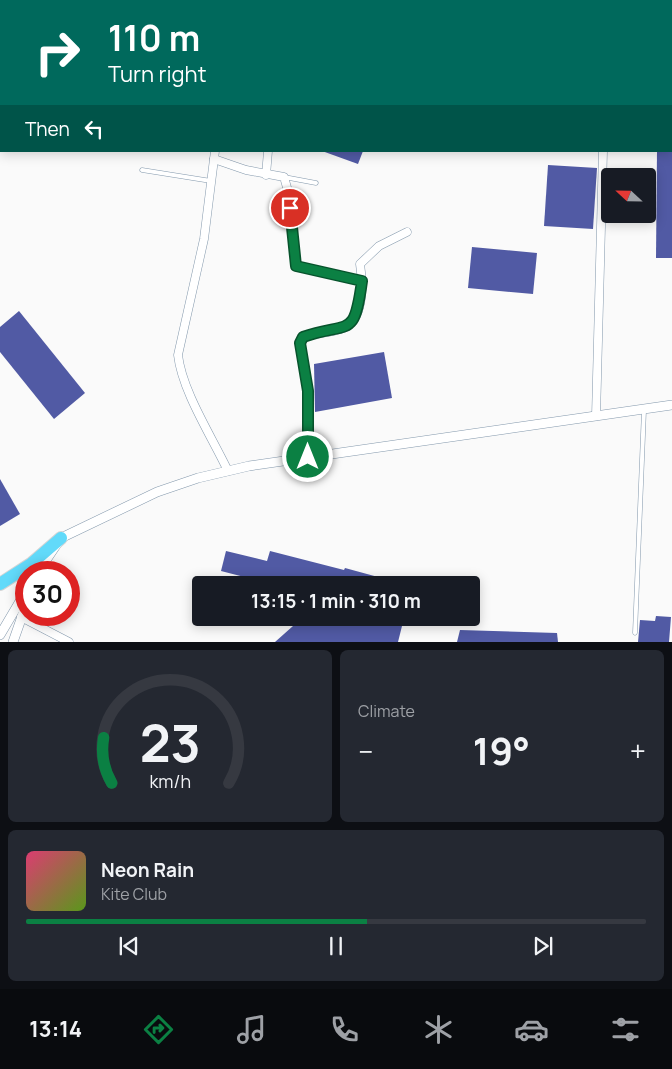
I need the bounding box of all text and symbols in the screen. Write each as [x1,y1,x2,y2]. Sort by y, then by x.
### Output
text: 110 m [108,14,200,62]
icon: right [25,20,90,85]
text: Turn right [108,59,206,89]
icon: left [80,115,108,143]
text: Then [25,116,70,142]
north arrow [601,168,656,222]
map controls [601,168,656,223]
pin [269,187,311,229]
icon: arrive [276,194,304,222]
position arrow [281,430,333,482]
speed limit sign: 30 [15,561,80,626]
text: 13:15 · 1 min · 310 m [251,588,421,614]
text: Climate [358,700,415,722]
text: 23 [139,707,201,778]
text: 19° [473,724,530,776]
text: − [358,732,373,770]
text: + [630,732,646,770]
text: km/h [149,769,191,793]
text: Neon Rain [101,857,194,883]
text: Kite Club [101,883,167,905]
icon: previous [115,932,143,960]
icon: pause [322,932,350,960]
icon: next [529,932,557,960]
icon: directions [141,1012,176,1047]
icon: music [234,1012,269,1047]
icon: phone [327,1012,362,1047]
icon: climate [421,1012,456,1047]
icon: car [514,1012,549,1047]
icon: filters [608,1012,643,1047]
text: 13:14 [29,1014,82,1044]

